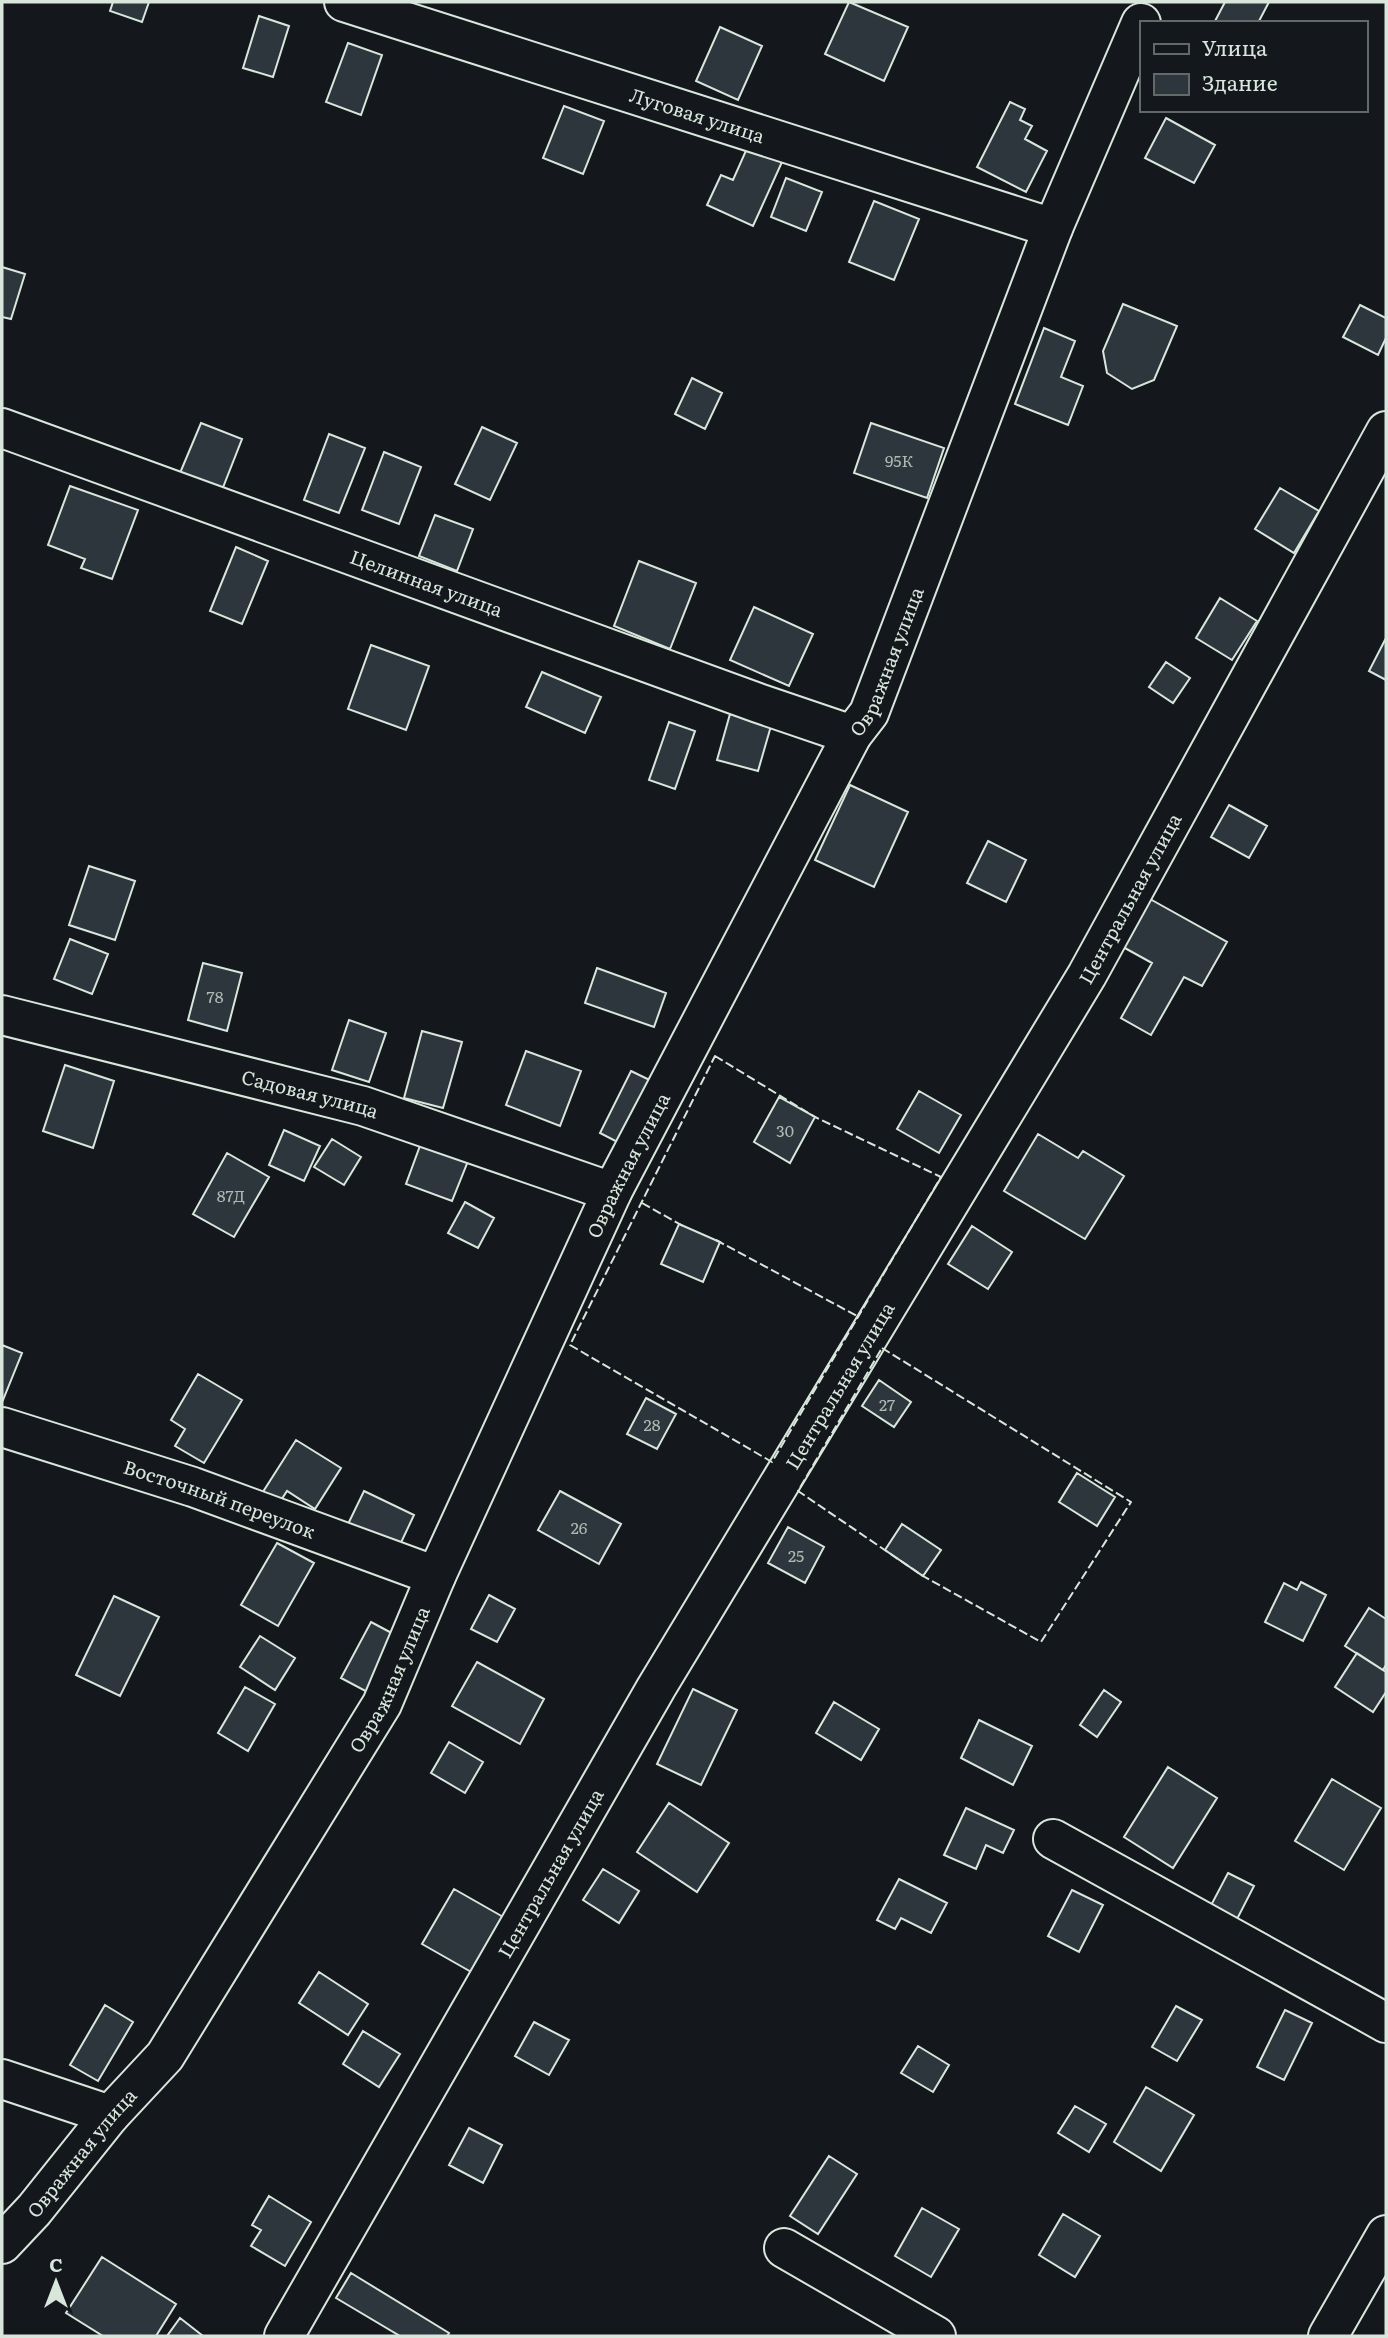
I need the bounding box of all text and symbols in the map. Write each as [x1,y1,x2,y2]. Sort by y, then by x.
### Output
legend [1140,21,1367,112]
text: Улица [1202,31,1268,62]
text: Здание [1202,66,1278,97]
street label: Луговая улица [626,80,769,150]
house number: 95К [885,448,913,472]
street label: Целинная улица [347,542,508,623]
street label: Овражная улица [842,582,930,742]
street label: Центральная улица [1071,807,1188,989]
house number: 78 [207,984,224,1008]
street label: Садовая улица [239,1062,383,1125]
street label: Овражная улица [579,1086,676,1242]
house number: 30 [776,1118,794,1142]
house number: 87Д [217,1183,245,1207]
street label: Центральная улица [778,1295,901,1474]
house number: 27 [879,1392,895,1416]
house number: 28 [644,1412,661,1436]
street label: Восточный переулок [120,1452,320,1545]
house number: 26 [571,1515,588,1539]
house number: 25 [788,1543,804,1567]
street label: Овражная улица [341,1601,436,1758]
street label: Центральная улица [490,1782,610,1963]
street label: Овражная улица [20,2081,143,2223]
north arrow [21,2247,91,2317]
text: С [49,2250,63,2278]

